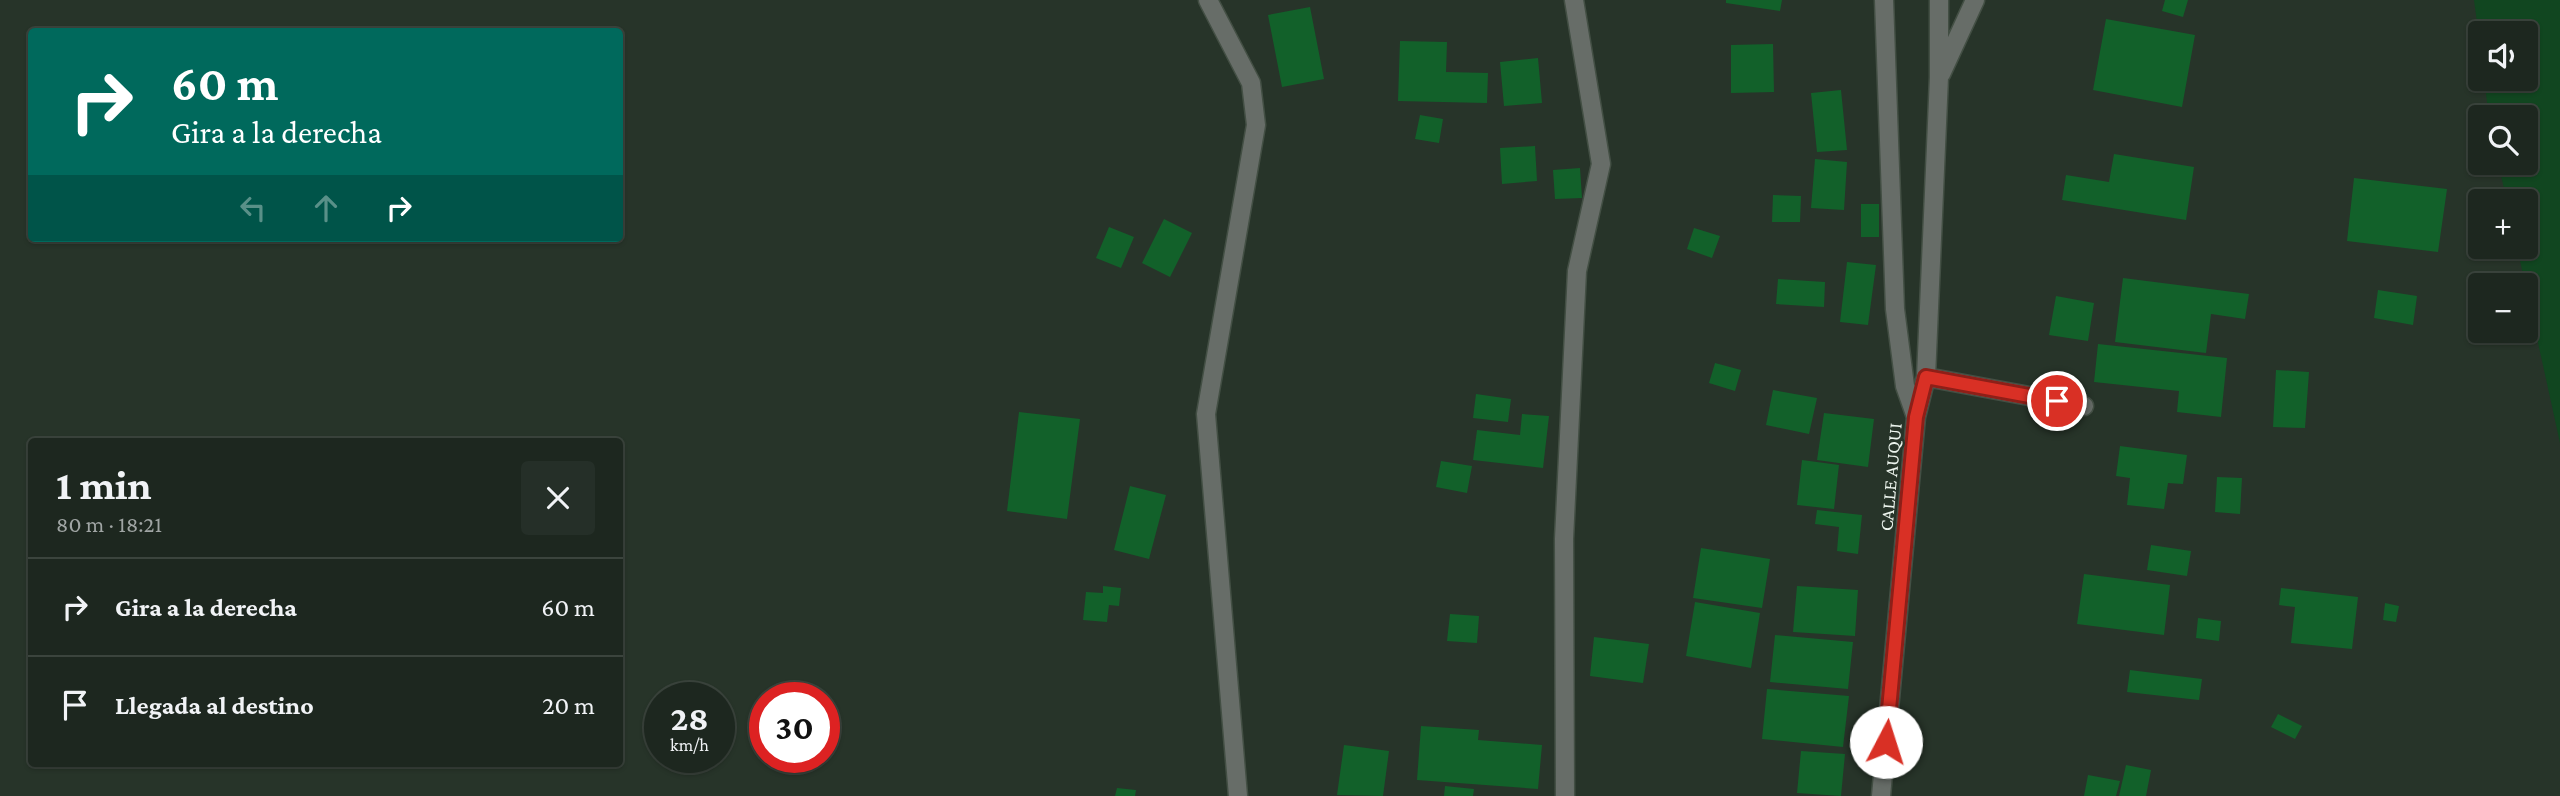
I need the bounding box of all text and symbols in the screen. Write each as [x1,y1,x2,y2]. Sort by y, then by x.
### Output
map controls [2468,21,2538,343]
button: sound [2468,21,2538,91]
icon: right [56,56,147,147]
text: 60 m [171,56,278,111]
button: search [2468,105,2538,175]
text: Gira a la derecha [171,114,382,150]
icon: left [234,189,272,227]
icon: ahead [307,189,345,227]
icon: right [380,189,418,227]
button: + [2468,189,2538,259]
button: − [2468,273,2538,343]
pin [2027,371,2087,431]
icon: arrive [2038,382,2076,420]
street label: CALLE AUQUI [1875,422,1906,532]
text: 1 min [56,461,152,508]
button: close [521,461,595,535]
text: 80 m · 18:21 [56,511,162,537]
icon: right [56,588,94,626]
text: Gira a la derecha [115,593,297,622]
text: 60 m [541,593,595,622]
speed limit sign: 30 [749,682,840,773]
icon: arrive [56,686,94,724]
text: Llegada al destino [115,691,314,720]
text: 20 m [542,691,595,720]
text: 28 [670,699,709,738]
position arrow [1849,705,1923,779]
text: km/h [670,735,709,755]

